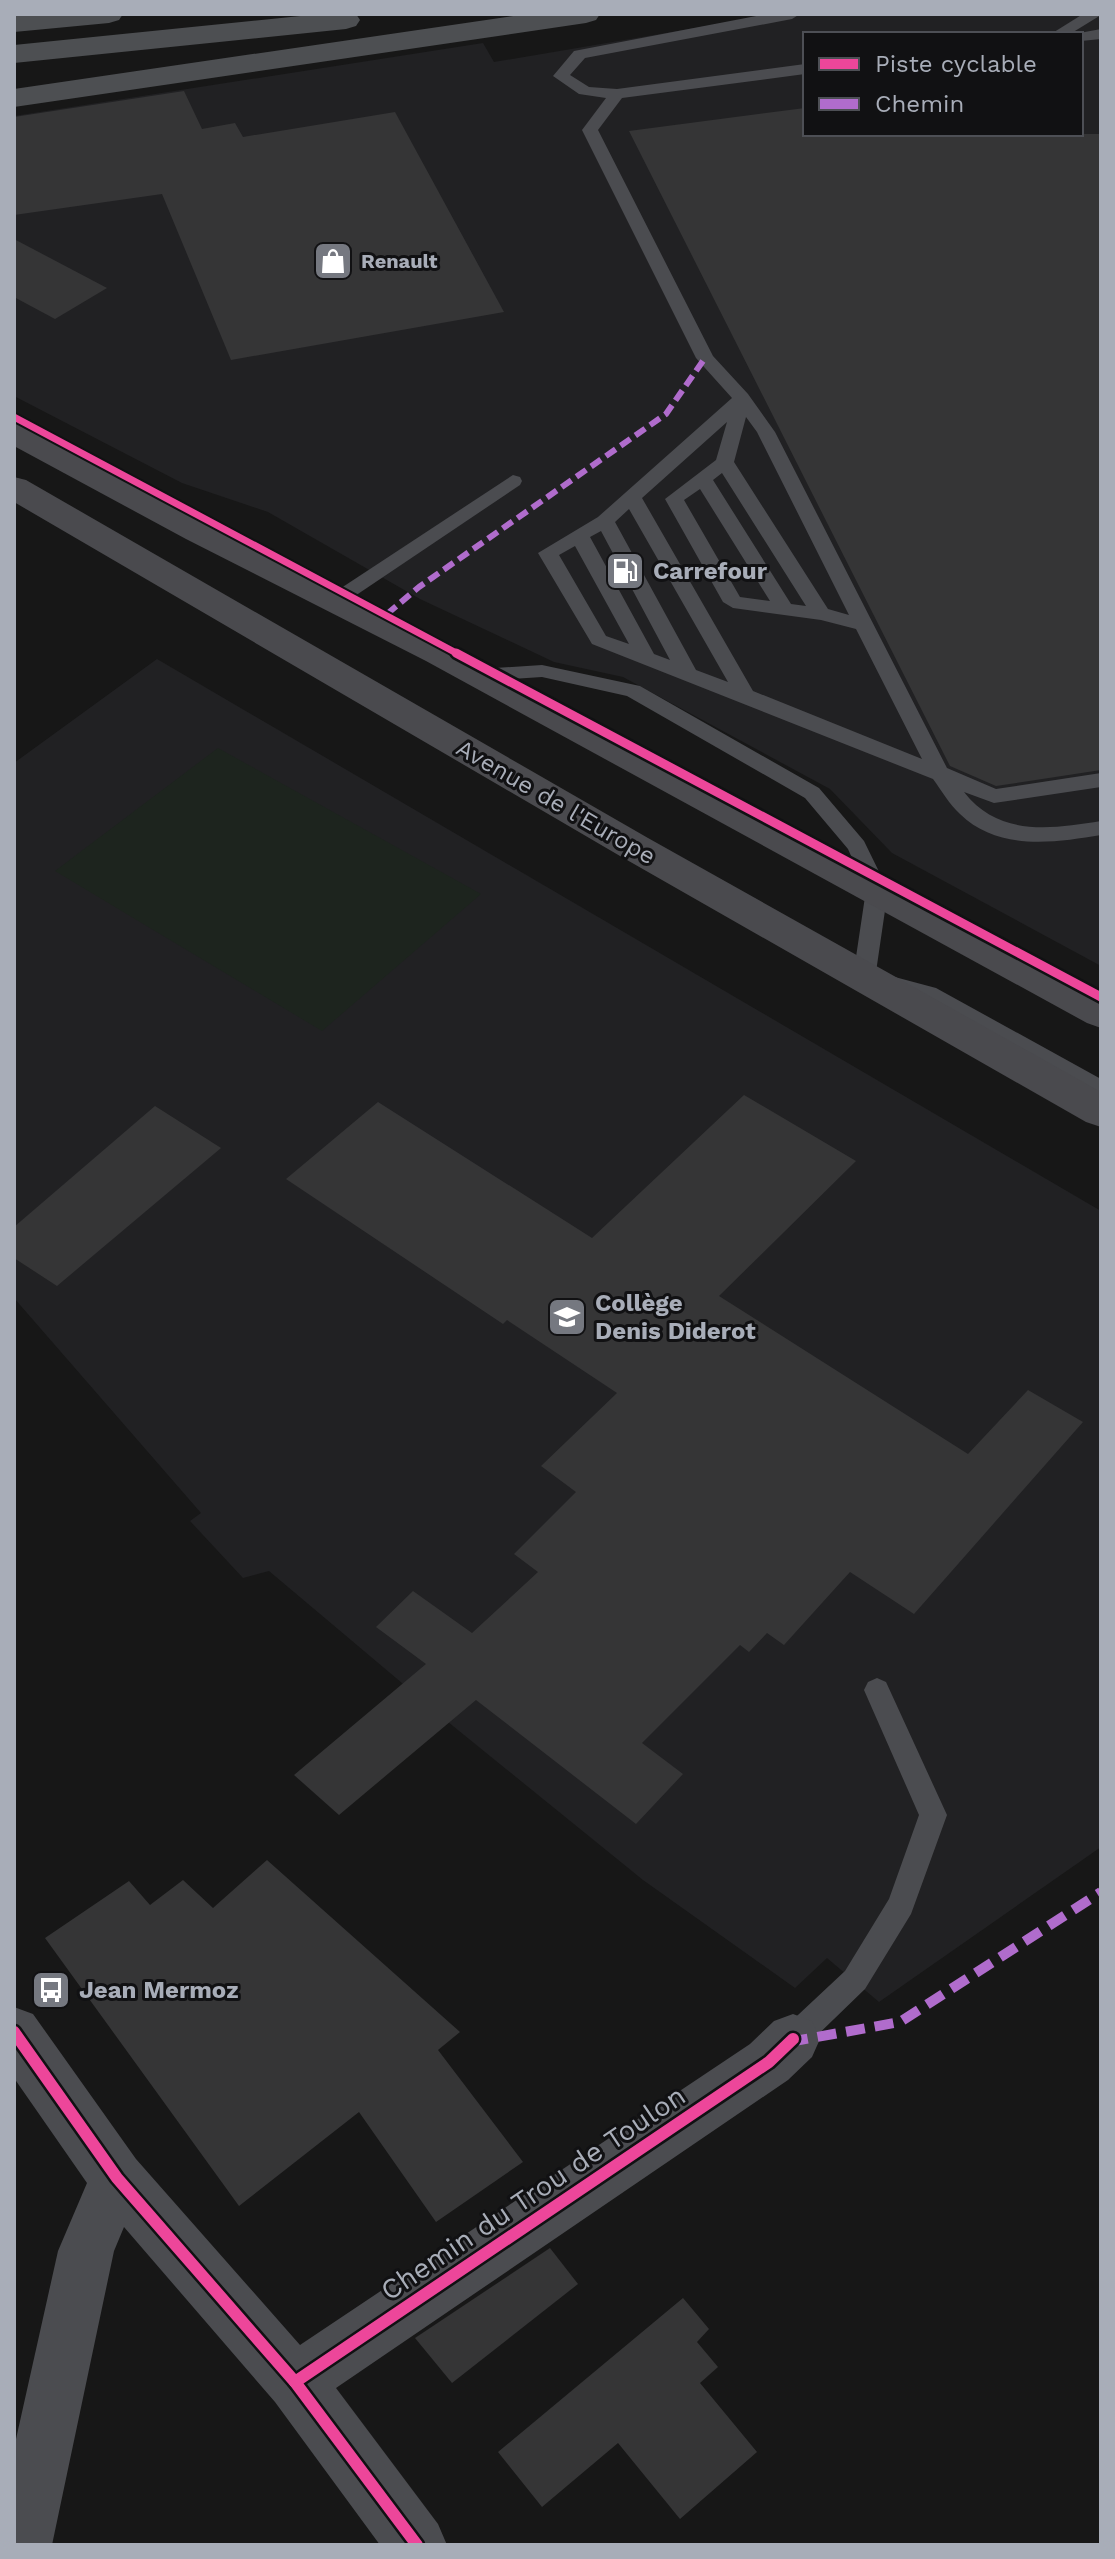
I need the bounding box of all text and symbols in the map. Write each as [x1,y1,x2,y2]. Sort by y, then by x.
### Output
legend [803,32,1083,136]
text: Piste cyclable [875,50,1037,78]
text: Chemin [875,90,964,118]
shop icon: Renault [312,240,354,282]
place label: Renault [361,249,438,273]
fuel station icon: Carrefour [604,550,646,592]
place label: Carrefour [653,557,768,585]
street label: Avenue de l'Europe [452,734,660,870]
place label: Collège Denis Diderot [595,1289,756,1345]
school or university icon: Collège Denis Diderot [546,1296,588,1338]
bus stop icon: Jean Mermoz [30,1969,72,2011]
place label: Jean Mermoz [79,1976,239,2004]
street label: Chemin du Trou de Toulon [375,2079,691,2307]

